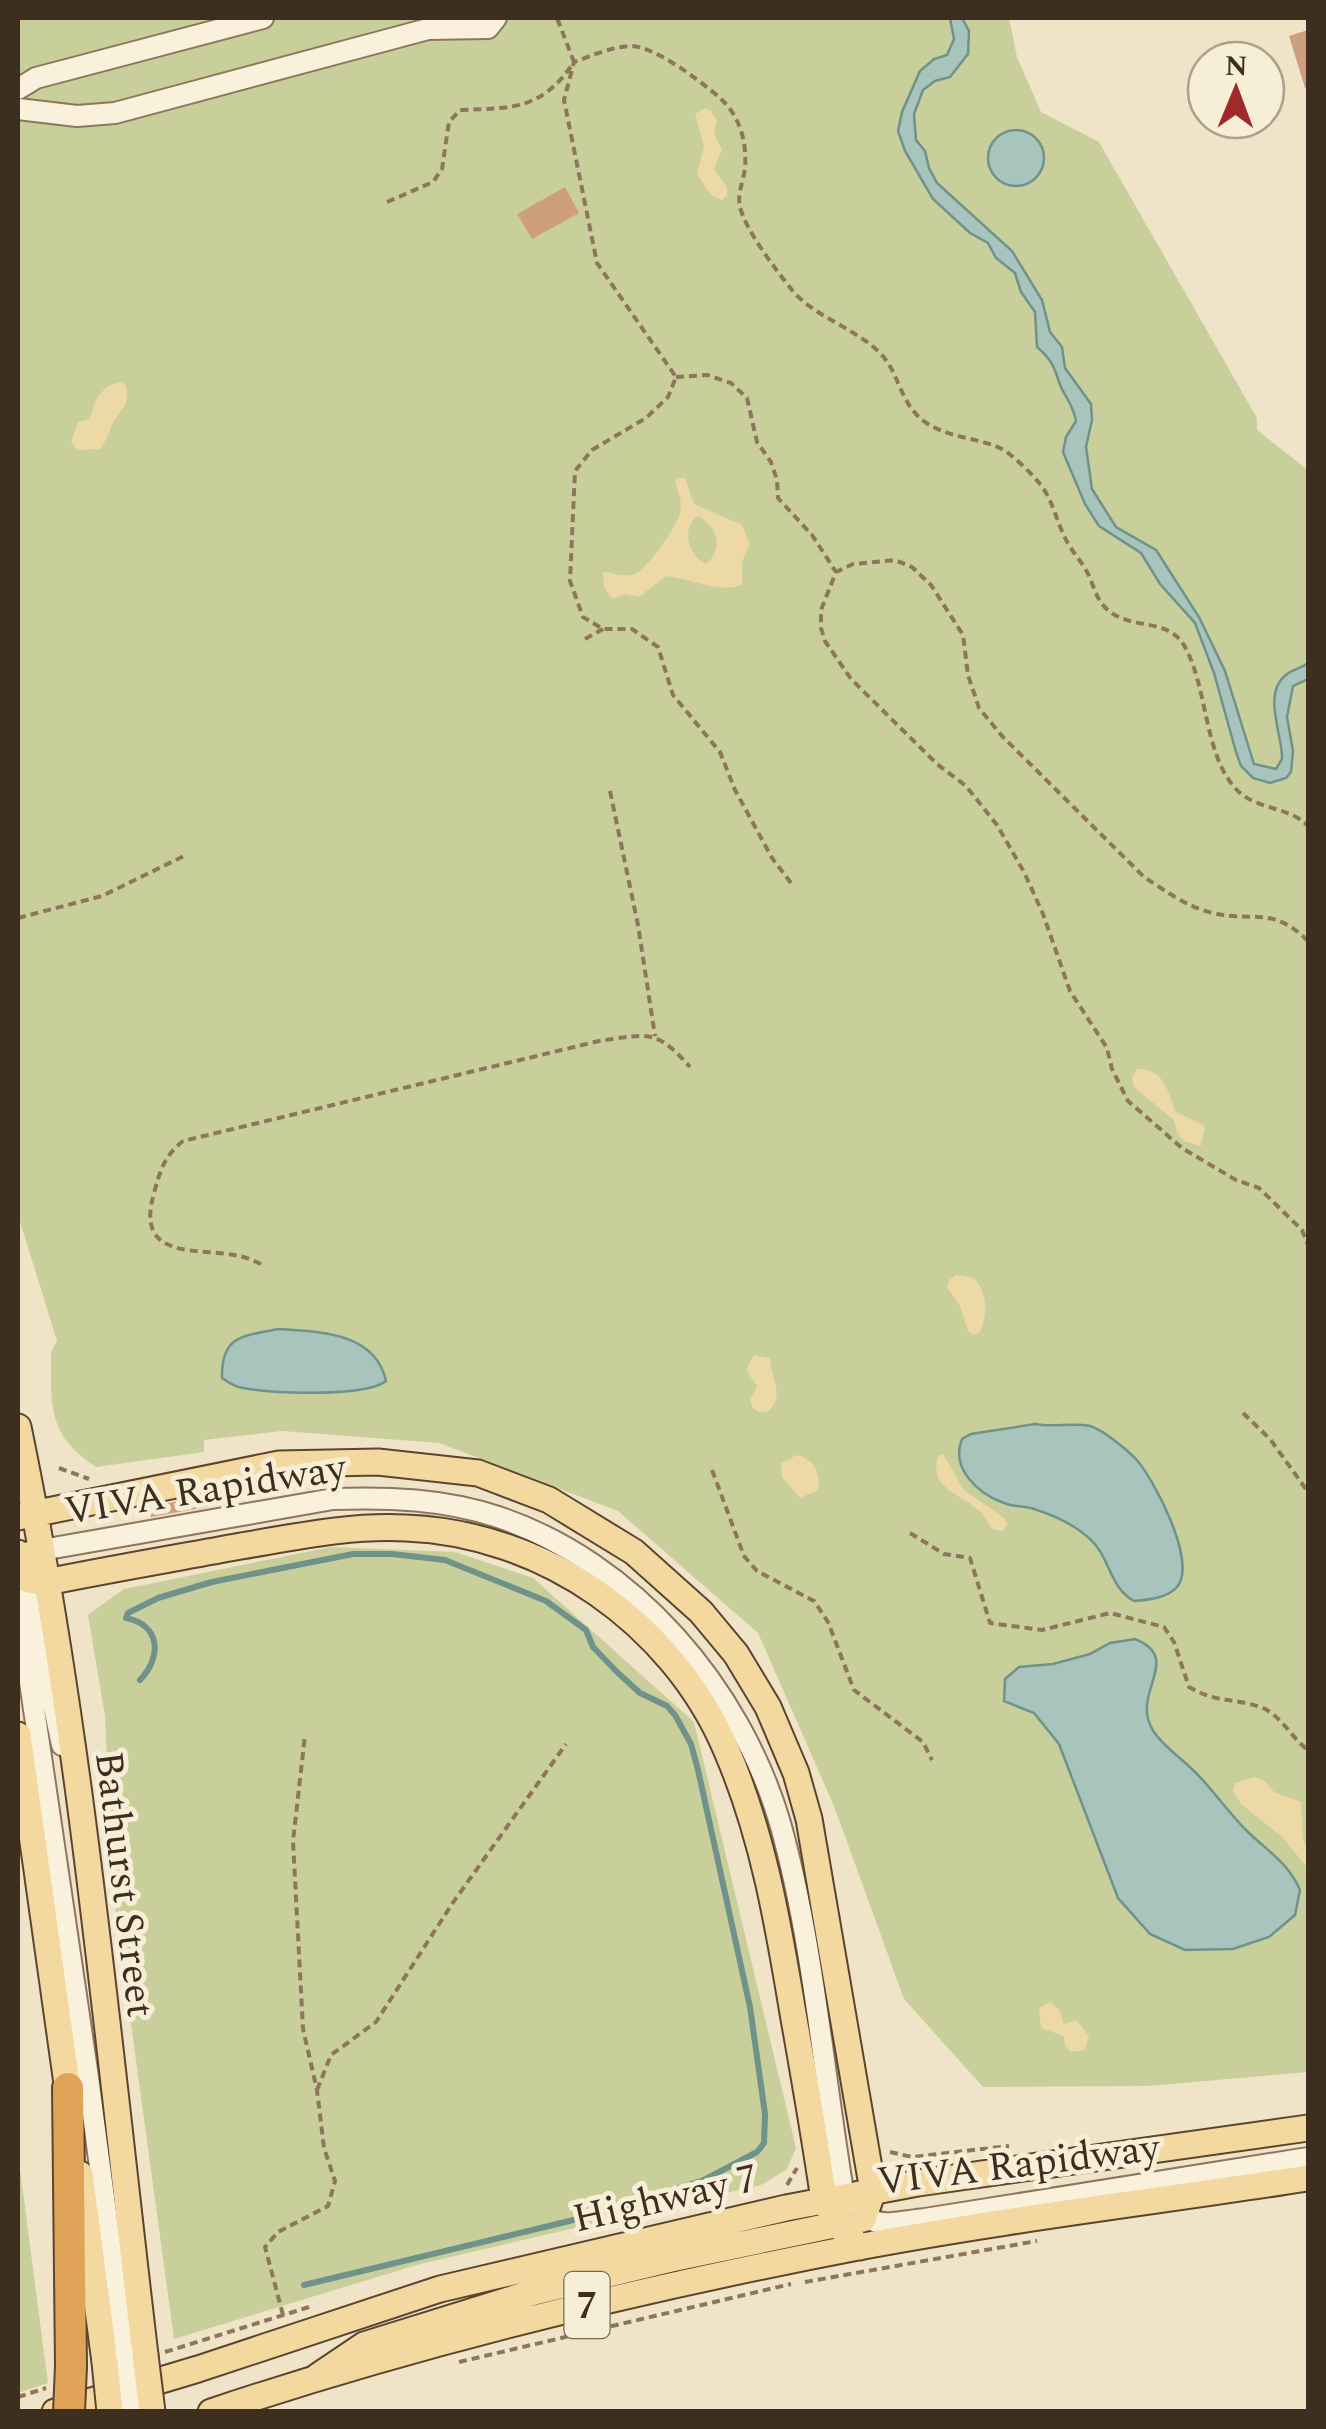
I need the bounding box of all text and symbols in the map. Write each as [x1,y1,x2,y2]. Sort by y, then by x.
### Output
north arrow [1186,40,1286,140]
text: N [1225,45,1248,88]
street label: VIVA Rapidway [60,1438,352,1543]
street label: Bathurst Street [77,1748,170,2021]
street label: VIVA Rapidway [874,2118,1165,2213]
street label: Highway 7 [567,2149,764,2250]
road number: 7 [564,2272,610,2338]

